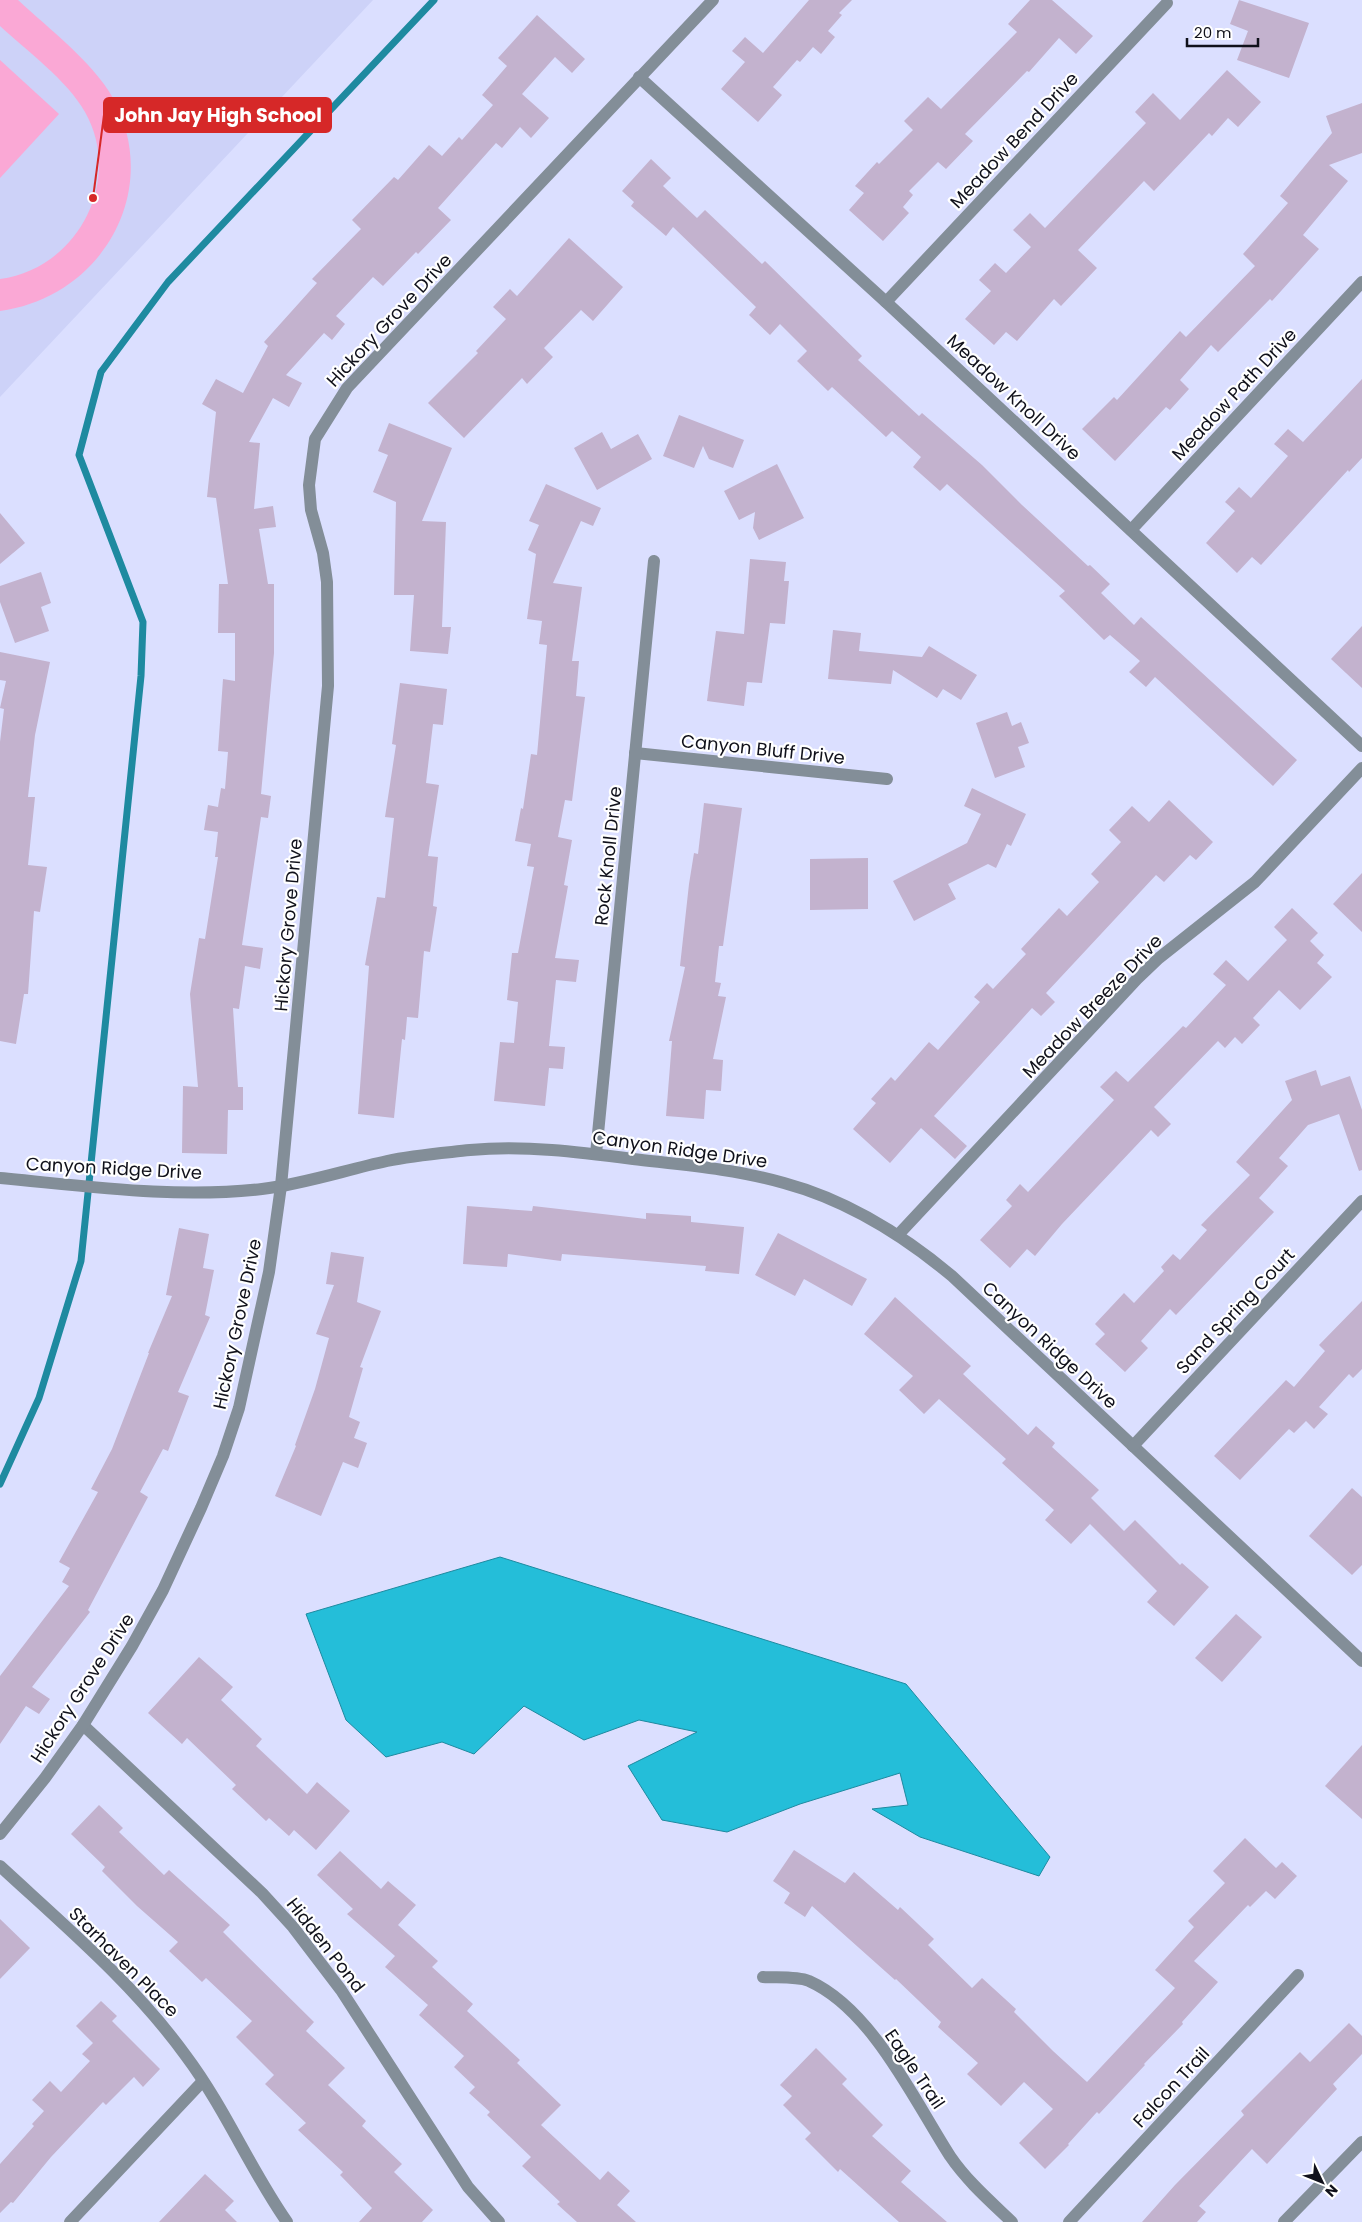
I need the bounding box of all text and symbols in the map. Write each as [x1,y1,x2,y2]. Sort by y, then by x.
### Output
scale bar [1187,15,1258,47]
text: 20 m [1194,22,1232,43]
street label: Meadow Bend Drive [944,66,1084,214]
callout: John Jay High School [104,98,331,132]
text: John Jay High School [114,102,322,129]
street label: Hickory Grove Drive [321,248,457,392]
street label: Meadow Path Drive [1166,322,1302,466]
street label: Meadow Knoll Drive [942,328,1086,466]
street label: Canyon Bluff Drive [680,728,846,770]
street label: Rock Knoll Drive [588,785,628,927]
street label: Hickory Grove Drive [268,837,308,1013]
street label: Meadow Breeze Drive [1017,928,1167,1084]
street label: Canyon Ridge Drive [591,1124,769,1174]
street label: Canyon Ridge Drive [25,1151,203,1185]
street label: Hickory Grove Drive [207,1236,267,1412]
street label: Sand Spring Court [1170,1243,1300,1379]
street label: Canyon Ridge Drive [977,1276,1123,1414]
street label: Hickory Grove Drive [24,1608,140,1768]
street label: Hidden Pond [281,1892,371,1998]
street label: Starhaven Place [63,1901,185,2023]
street label: Eagle Trail [879,2024,951,2114]
street label: Falcon Trail [1127,2041,1215,2133]
north arrow [1297,2157,1347,2207]
text: N [1321,2180,1342,2202]

